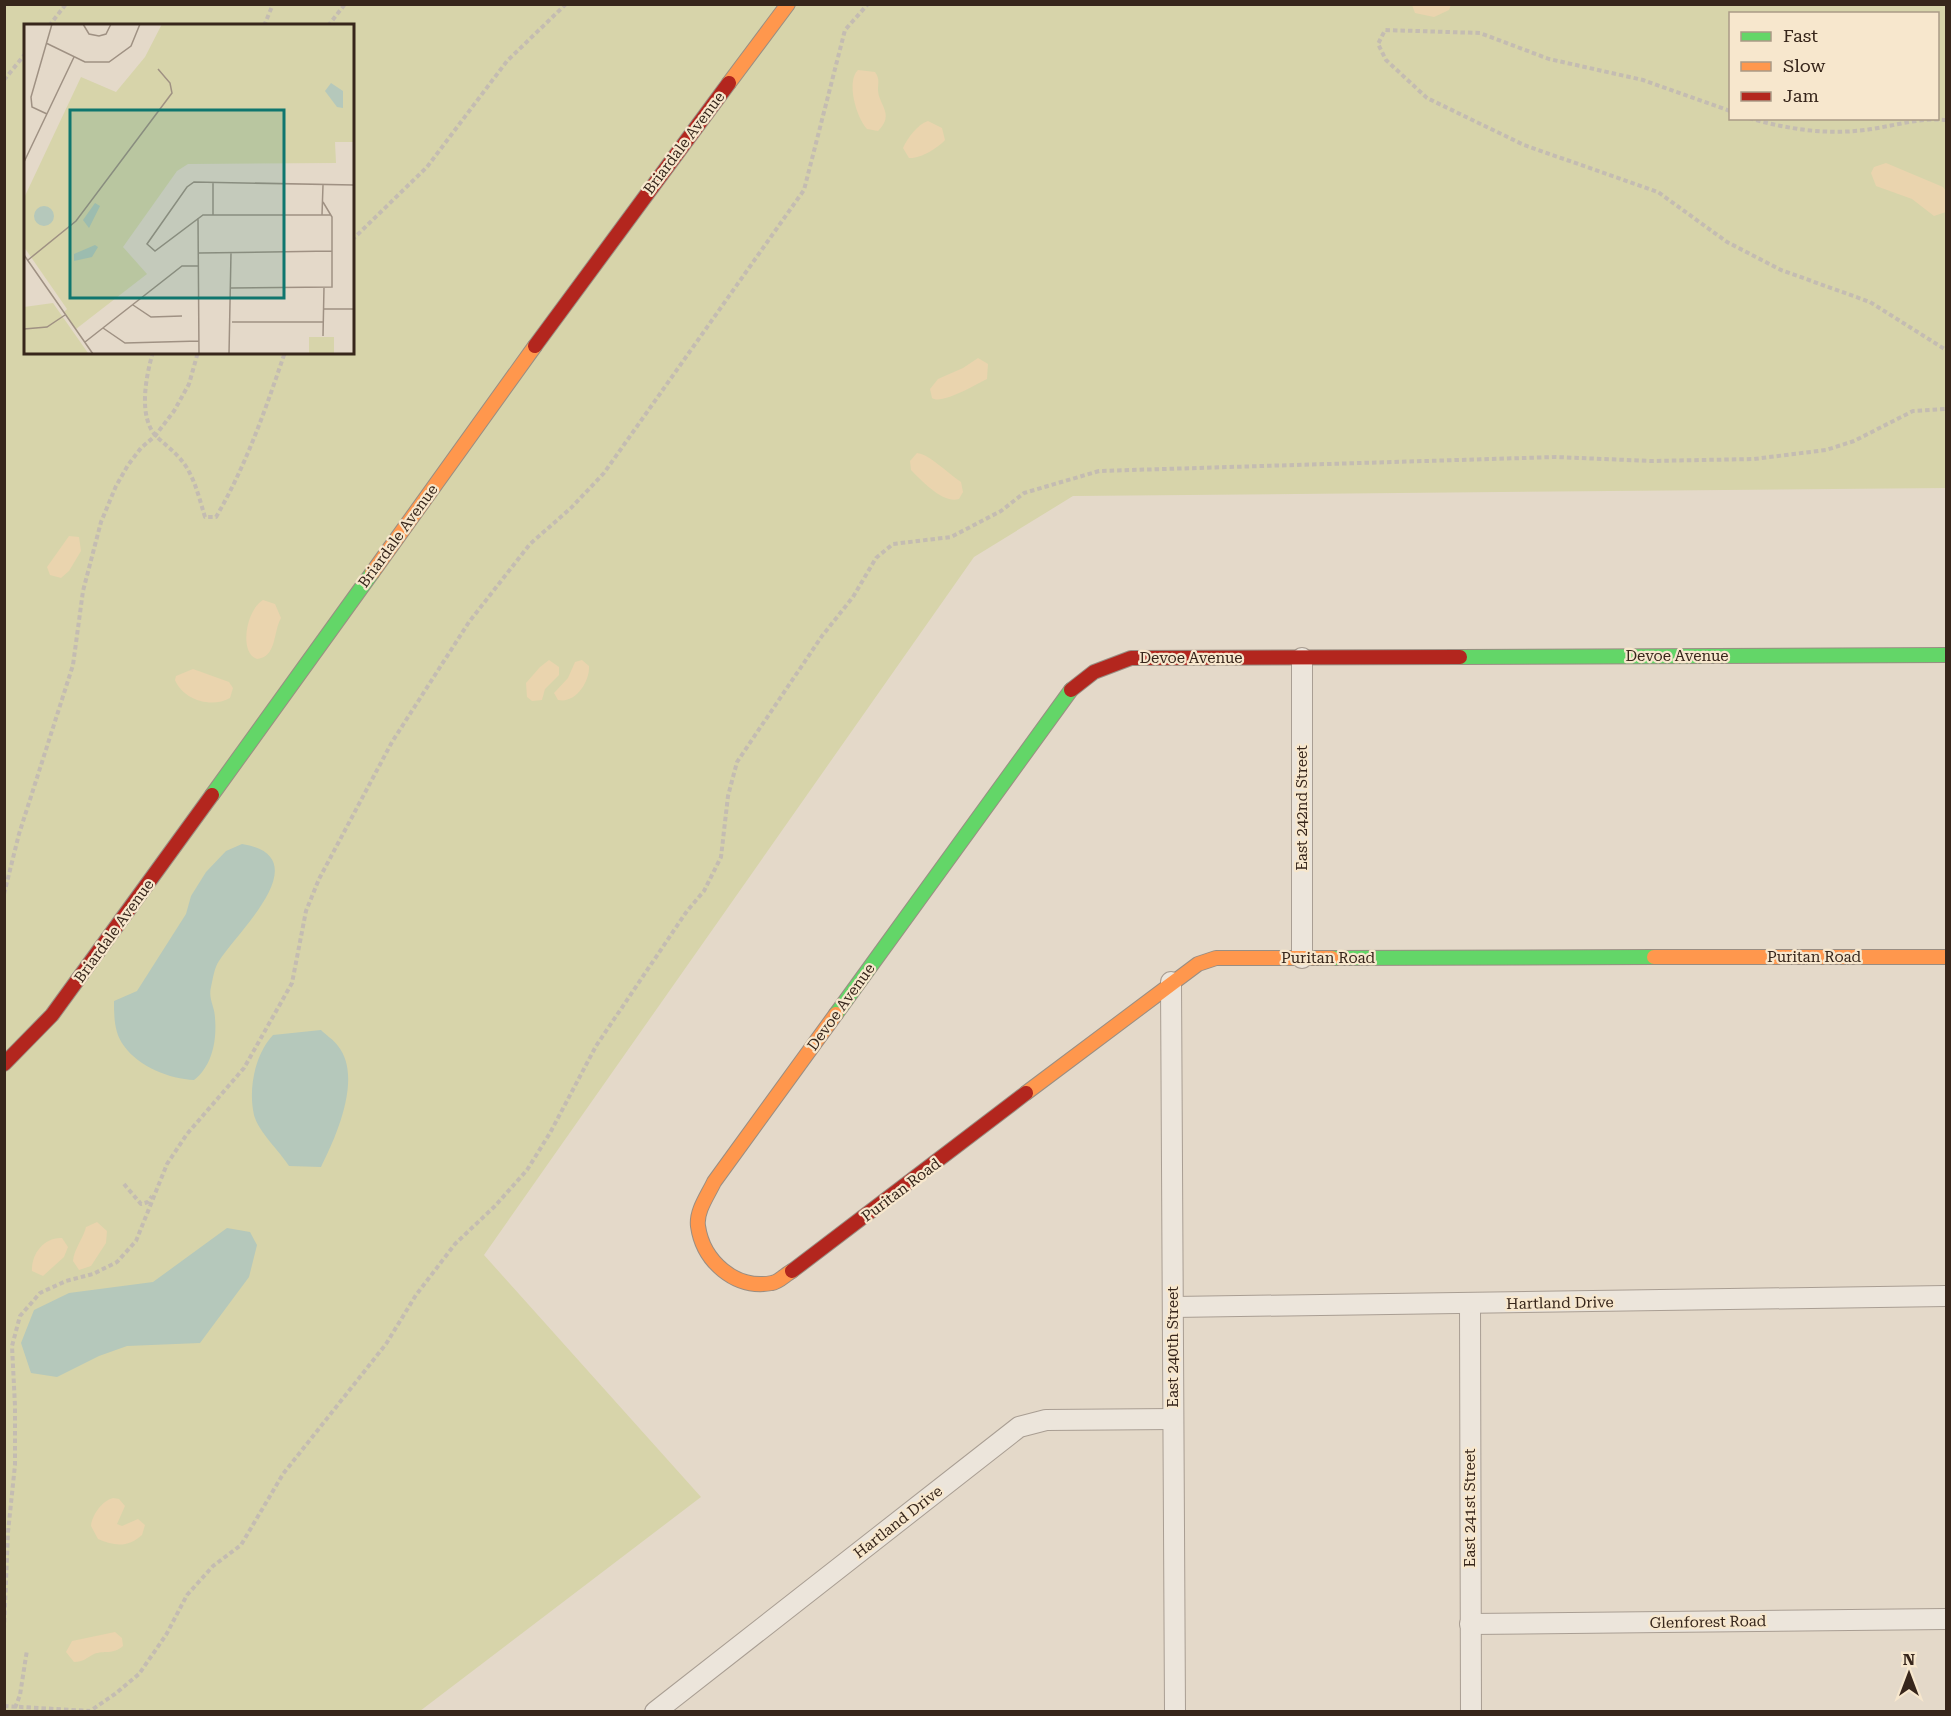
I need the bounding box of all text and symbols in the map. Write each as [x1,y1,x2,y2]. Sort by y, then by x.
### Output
legend [1729,12,1939,120]
inset map [24,24,354,354]
text: Fast [1783,25,1818,46]
text: Slow [1783,55,1825,76]
text: Jam [1783,85,1819,106]
street label: Briardale Avenue [640,88,728,198]
street label: Briardale Avenue [354,481,442,591]
street label: Devoe Avenue [1625,647,1729,665]
street label: Devoe Avenue [1139,649,1243,667]
street label: East 242nd Street [1293,745,1311,871]
street label: Briardale Avenue [70,876,158,986]
street label: Puritan Road [1767,948,1861,966]
street label: Puritan Road [1281,949,1375,967]
street label: Devoe Avenue [803,960,879,1054]
street label: Puritan Road [858,1154,944,1226]
street label: East 240th Street [1164,1286,1182,1408]
street label: Hartland Drive [1506,1293,1614,1313]
street label: East 241st Street [1461,1448,1479,1568]
street label: Hartland Drive [850,1482,946,1562]
street label: Glenforest Road [1649,1612,1767,1632]
north arrow [1879,1644,1939,1704]
text: N [1903,1650,1915,1669]

